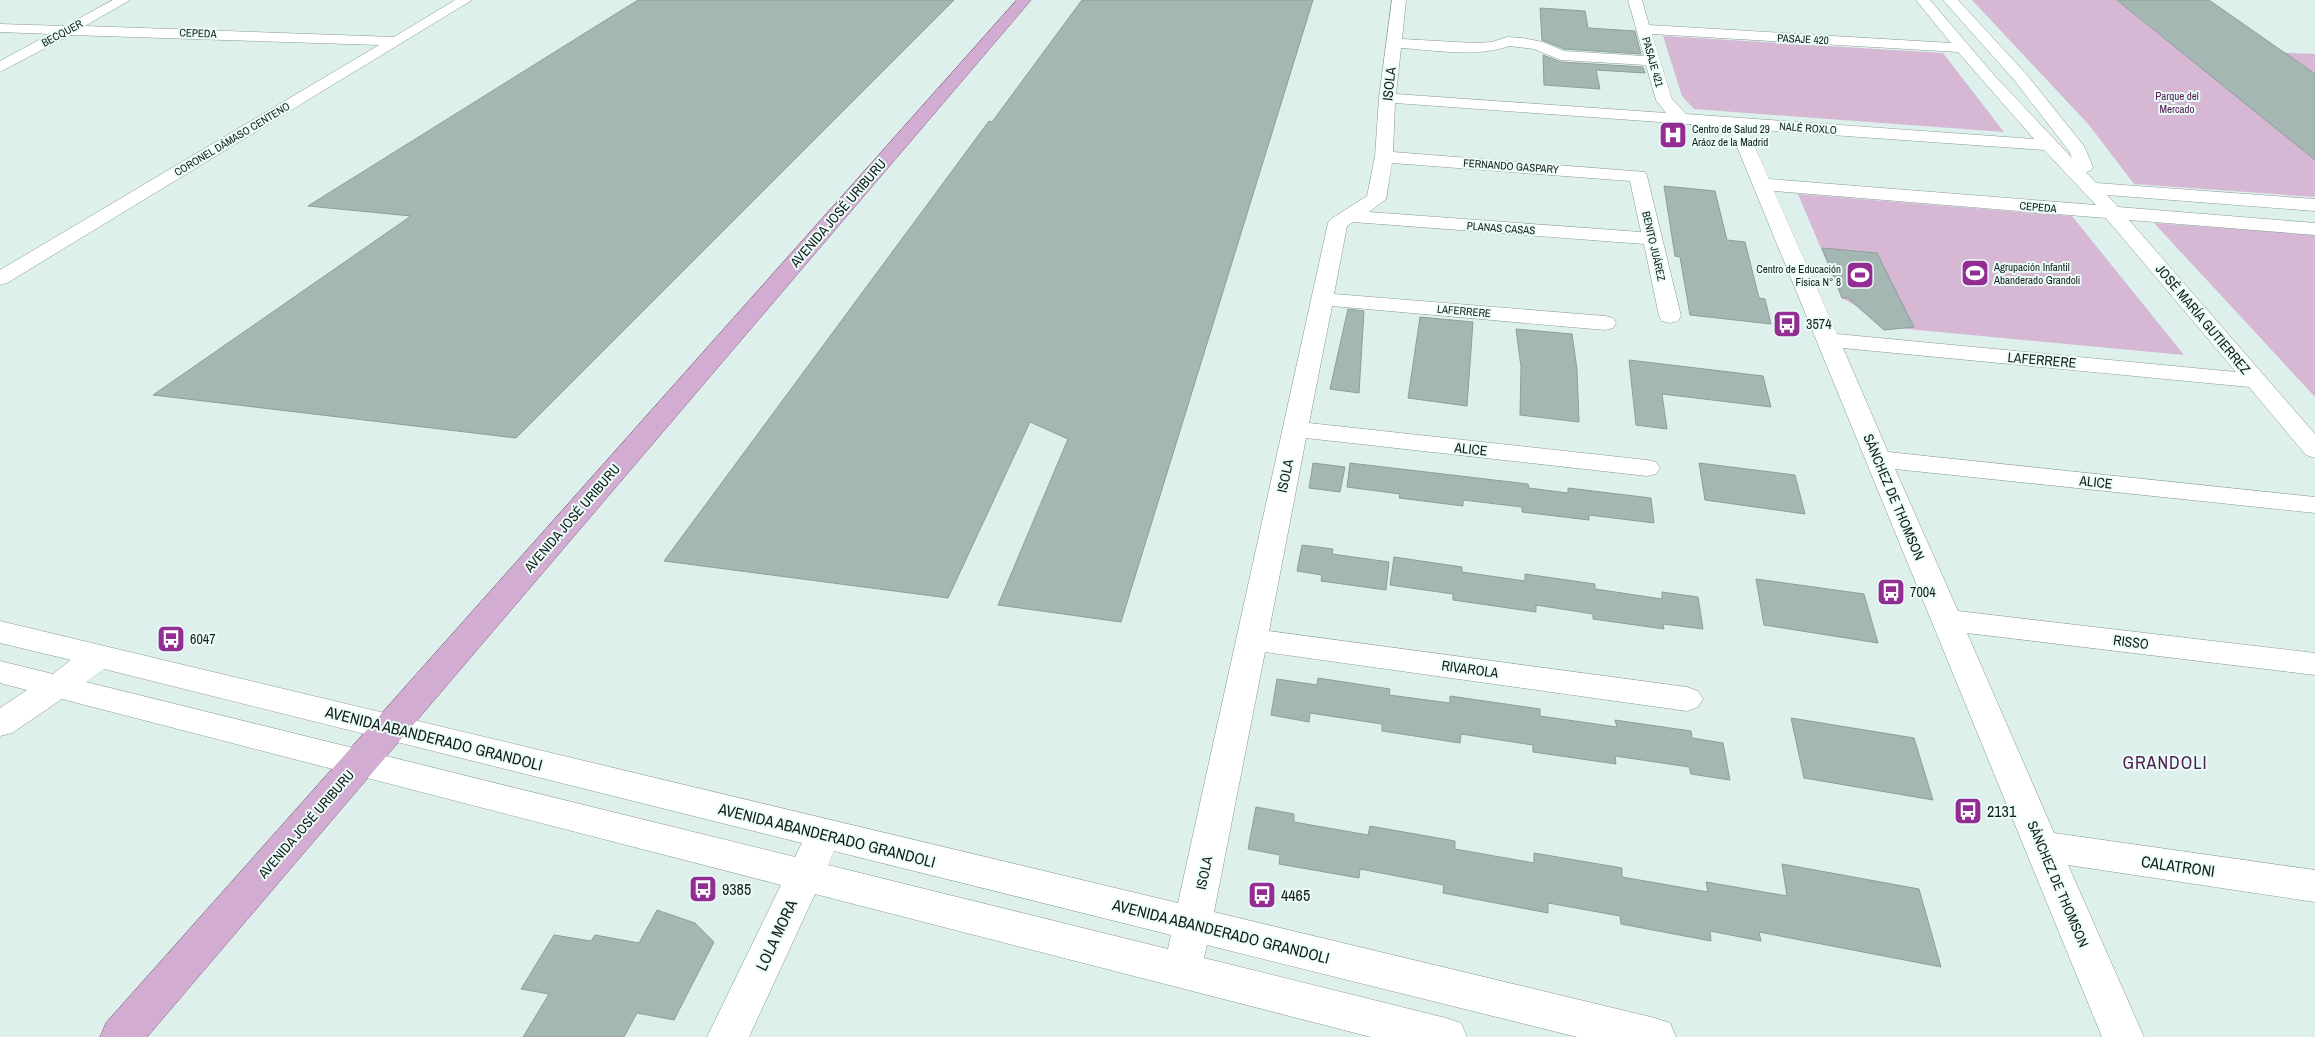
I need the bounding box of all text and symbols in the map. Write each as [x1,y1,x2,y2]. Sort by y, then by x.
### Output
street label: BECQUER [39,16,85,50]
street label: CEPEDA [179,25,218,41]
street label: PASAJE 420 [1777,31,1829,47]
street label: PASAJE 421 [1639,35,1667,89]
street label: ISOLA [1378,66,1400,102]
park label: Parque del Mercado [2155,89,2199,116]
street label: CORONEL DÁMASO CENTENO [172,99,292,179]
street label: NALÉ ROXLO [1779,119,1837,137]
hospital icon: Centro de Salud 29 Aráoz de la Madrid [1658,120,1688,150]
place label: Centro de Salud 29 Aráoz de la Madrid [1691,122,1770,149]
street label: AVENIDA JOSÉ URIBURU [785,155,890,272]
street label: FERNANDO GASPARY [1463,156,1559,176]
street label: CEPEDA [2019,198,2058,216]
street label: BENITO JUÁREZ [1639,210,1669,283]
street label: PLANAS CASAS [1466,219,1536,237]
sports icon: Agrupación Infantil Abanderado Grandoli [1960,258,1990,288]
sports icon: Centro de Educación Física N° 8 [1845,260,1875,290]
place label: Agrupación Infantil Abanderado Grandoli [1993,260,2080,287]
street label: JOSÉ MARÍA GUTIERREZ [2152,260,2254,378]
place label: Centro de Educación Física N° 8 [1756,262,1841,289]
street label: LAFERRERE [1436,302,1492,320]
bus stop icon: 3574 [1772,309,1802,339]
place label: 3574 [1806,315,1832,333]
street label: LAFERRERE [2007,348,2077,372]
street label: SÁNCHEZ DE THOMSON [1859,431,1929,563]
street label: ALICE [1453,438,1488,460]
street label: ISOLA [1273,457,1297,494]
street label: AVENIDA JOSÉ URIBURU [519,460,624,577]
street label: ALICE [2078,471,2113,493]
bus stop icon: 7004 [1876,577,1906,607]
place label: 7004 [1910,583,1936,601]
bus stop icon: 6047 [156,624,186,654]
place label: 6047 [190,630,216,648]
street label: RISSO [2112,631,2150,653]
street label: RIVAROLA [1440,656,1500,682]
street label: AVENIDA ABANDERADO GRANDOLI [322,700,545,776]
district label: GRANDOLI [2122,750,2208,775]
street label: AVENIDA JOSÉ URIBURU [253,766,358,883]
bus stop icon: 2131 [1953,796,1983,826]
street label: AVENIDA ABANDERADO GRANDOLI [715,797,938,873]
place label: 2131 [1987,800,2017,822]
street label: SÁNCHEZ DE THOMSON [2023,818,2093,950]
street label: CALATRONI [2140,850,2216,882]
street label: ISOLA [1192,854,1216,891]
bus stop icon: 9385 [688,874,718,904]
place label: 9385 [722,878,751,900]
bus stop icon: 4465 [1247,880,1277,910]
place label: 4465 [1281,884,1310,906]
street label: AVENIDA ABANDERADO GRANDOLI [1109,893,1332,969]
street label: LOLA MORA [750,896,802,974]

